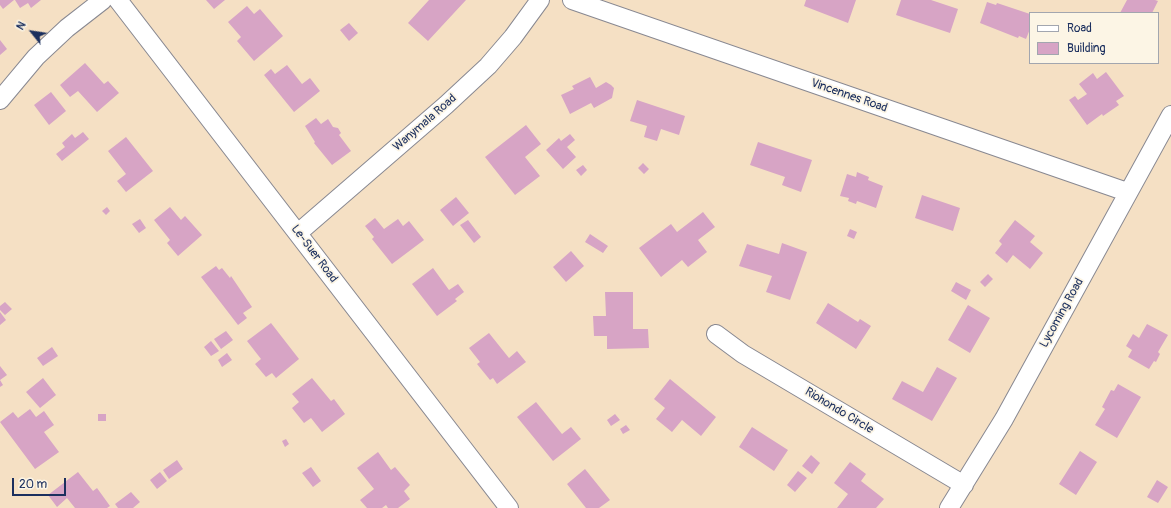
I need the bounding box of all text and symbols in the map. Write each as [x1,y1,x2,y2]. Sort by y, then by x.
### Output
north arrow [12,12,52,52]
legend [1029,12,1159,64]
text: N [14,19,29,32]
text: Road [1067,21,1092,36]
text: Building [1067,41,1106,56]
street label: Vincennes Road [809,76,889,116]
street label: Wanymala Road [390,92,460,154]
street label: Le-Suer Road [288,222,340,286]
street label: Lycoming Road [1037,276,1087,350]
street label: Riohondo Circle [802,385,876,437]
scale bar [14,470,68,496]
text: 20 m [19,477,47,492]

